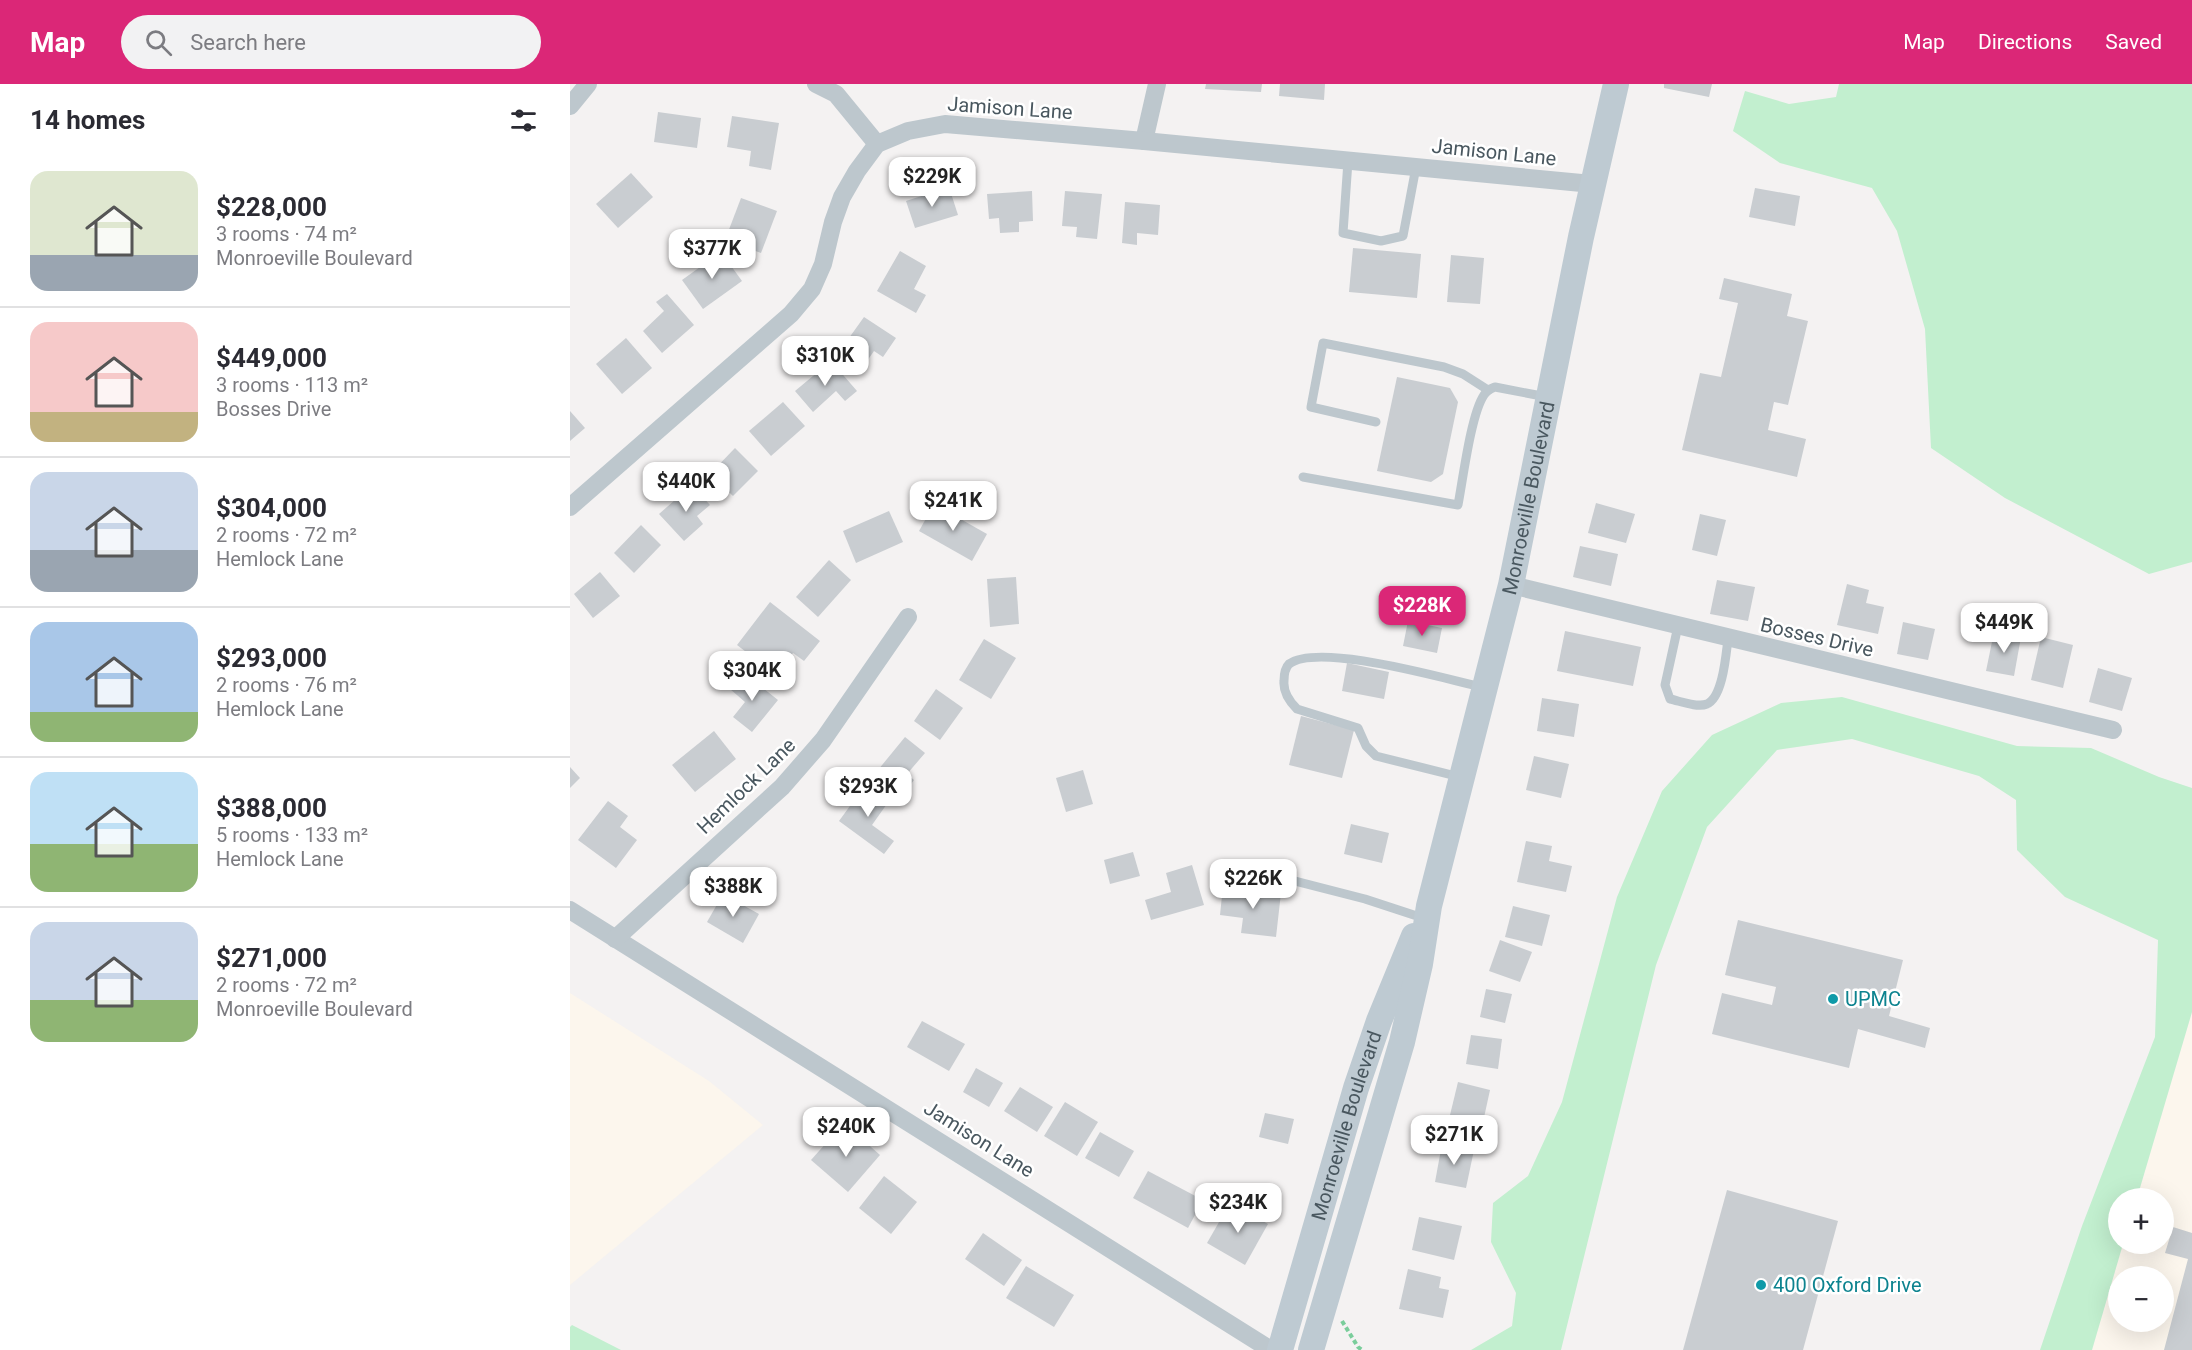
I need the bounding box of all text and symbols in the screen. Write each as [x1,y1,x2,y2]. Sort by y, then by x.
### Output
search box [121,15,541,69]
text: Map [30,26,85,59]
icon: search [142,26,175,59]
text: Search here [190,30,306,55]
text: Map [1903,30,1945,54]
text: Directions [1978,30,2072,54]
text: Saved [2105,30,2162,54]
street label: Jamison Lane [947,92,1073,124]
icon: filters [507,104,540,137]
text: 14 homes [30,105,145,135]
street label: Jamison Lane [1430,134,1558,170]
pin: $229K [890,157,974,208]
text: $229K [903,164,961,188]
text: $228,000 [216,192,327,222]
icon: home [78,195,150,267]
text: 3 rooms · 74 m² [216,222,357,246]
pin: $377K [670,229,754,280]
text: $377K [683,236,741,260]
text: Monroeville Boulevard [216,246,413,270]
pin: $310K [783,336,867,387]
text: $449,000 [216,343,327,373]
text: $310K [796,343,854,367]
icon: home [78,346,150,418]
text: 3 rooms · 113 m² [216,373,368,397]
text: Bosses Drive [216,397,331,421]
street label: Monroeville Boulevard [1497,399,1560,597]
pin: $440K [644,462,728,513]
text: $440K [657,469,715,493]
pin: $241K [911,481,995,532]
text: $241K [924,488,982,512]
text: $304,000 [216,493,327,523]
icon: home [78,496,150,568]
text: 2 rooms · 72 m² [216,523,357,547]
text: Hemlock Lane [216,547,344,571]
pin: $228K [1380,586,1464,637]
text: $228K [1393,593,1451,617]
pin: $449K [1962,603,2046,654]
text: $449K [1975,610,2033,634]
street label: Bosses Drive [1758,612,1876,662]
text: $293,000 [216,643,327,673]
icon: home [78,646,150,718]
pin: $304K [710,651,794,702]
text: $304K [723,658,781,682]
text: 2 rooms · 76 m² [216,673,357,697]
text: Hemlock Lane [216,697,344,721]
street label: Hemlock Lane [692,733,800,839]
pin: $293K [826,767,910,818]
text: $293K [839,774,897,798]
text: $388,000 [216,793,327,823]
icon: home [78,796,150,868]
text: 5 rooms · 133 m² [216,823,368,847]
text: Hemlock Lane [216,847,344,871]
pin: $226K [1211,859,1295,910]
text: $226K [1224,866,1282,890]
pin: $388K [691,867,775,918]
text: $388K [704,874,762,898]
text: $271,000 [216,943,327,973]
icon: home [78,946,150,1018]
text: 2 rooms · 72 m² [216,973,357,997]
place label: UPMC [1845,987,1901,1011]
marker: UPMC [1826,992,1840,1006]
text: Monroeville Boulevard [216,997,413,1021]
street label: Monroeville Boulevard [1306,1028,1387,1223]
street label: Jamison Lane [919,1096,1039,1182]
pin: $240K [804,1107,888,1158]
text: $240K [817,1114,875,1138]
pin: $271K [1412,1115,1496,1166]
text: $271K [1425,1122,1483,1146]
pin: $234K [1196,1183,1280,1234]
map controls [2108,1188,2174,1332]
button: + [2108,1188,2174,1254]
text: $234K [1209,1190,1267,1214]
button: − [2108,1266,2174,1332]
place label: 400 Oxford Drive [1773,1273,1922,1297]
marker: 400 Oxford Drive [1754,1278,1768,1292]

